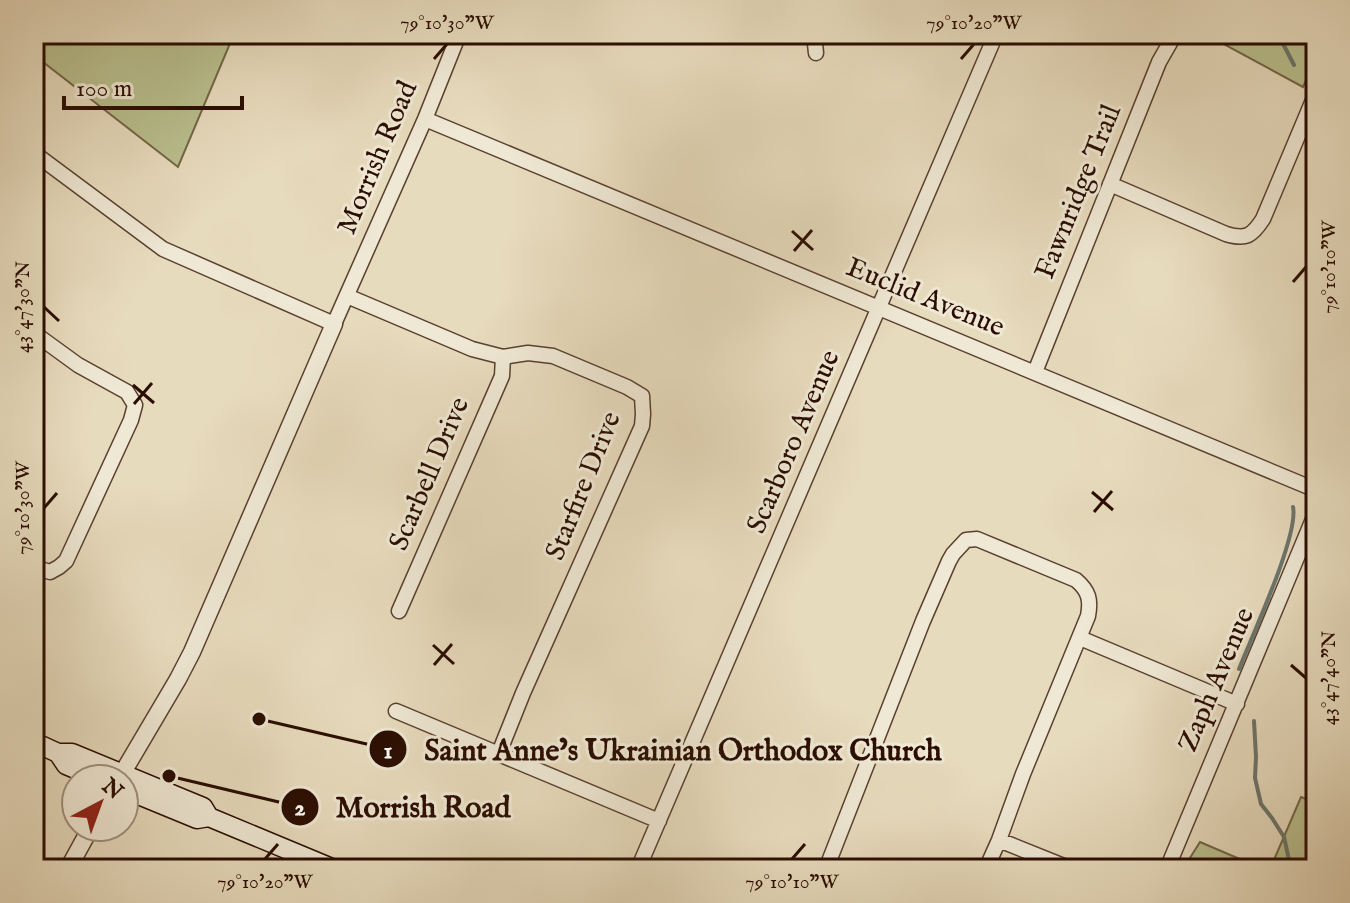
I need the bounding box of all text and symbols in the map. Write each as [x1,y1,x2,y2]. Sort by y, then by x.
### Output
text: 79°10'30"W [400,11,495,36]
text: 79°10'20"W [926,11,1023,36]
scale bar [64,60,242,110]
text: 100 m [76,74,132,105]
street label: Morrish Road [330,76,426,240]
street label: Fawnridge Trail [1028,99,1130,284]
text: 79°10'10"W [1317,219,1342,314]
street label: Euclid Avenue [841,250,1009,346]
text: 43°47'30"N [11,261,36,353]
street label: Scarboro Avenue [740,345,848,539]
street label: Scarbell Drive [382,392,478,556]
street label: Starfire Drive [538,406,630,565]
text: 79°10'30"W [11,460,36,555]
street label: Zaph Avenue [1171,602,1263,757]
text: 43°47'40"N [1317,631,1342,725]
callout: Saint Anne’s Ukrainian Orthodox Church [368,722,957,776]
text: Saint Anne’s Ukrainian Orthodox Church [424,733,943,771]
text: 1 [384,736,393,767]
north arrow [60,763,140,843]
text: N [95,772,128,806]
callout: Morrish Road [280,780,527,834]
text: Morrish Road [336,790,511,828]
text: 2 [294,793,306,824]
text: 79°10'20"W [217,870,314,895]
text: 79°10'10"W [745,870,840,895]

